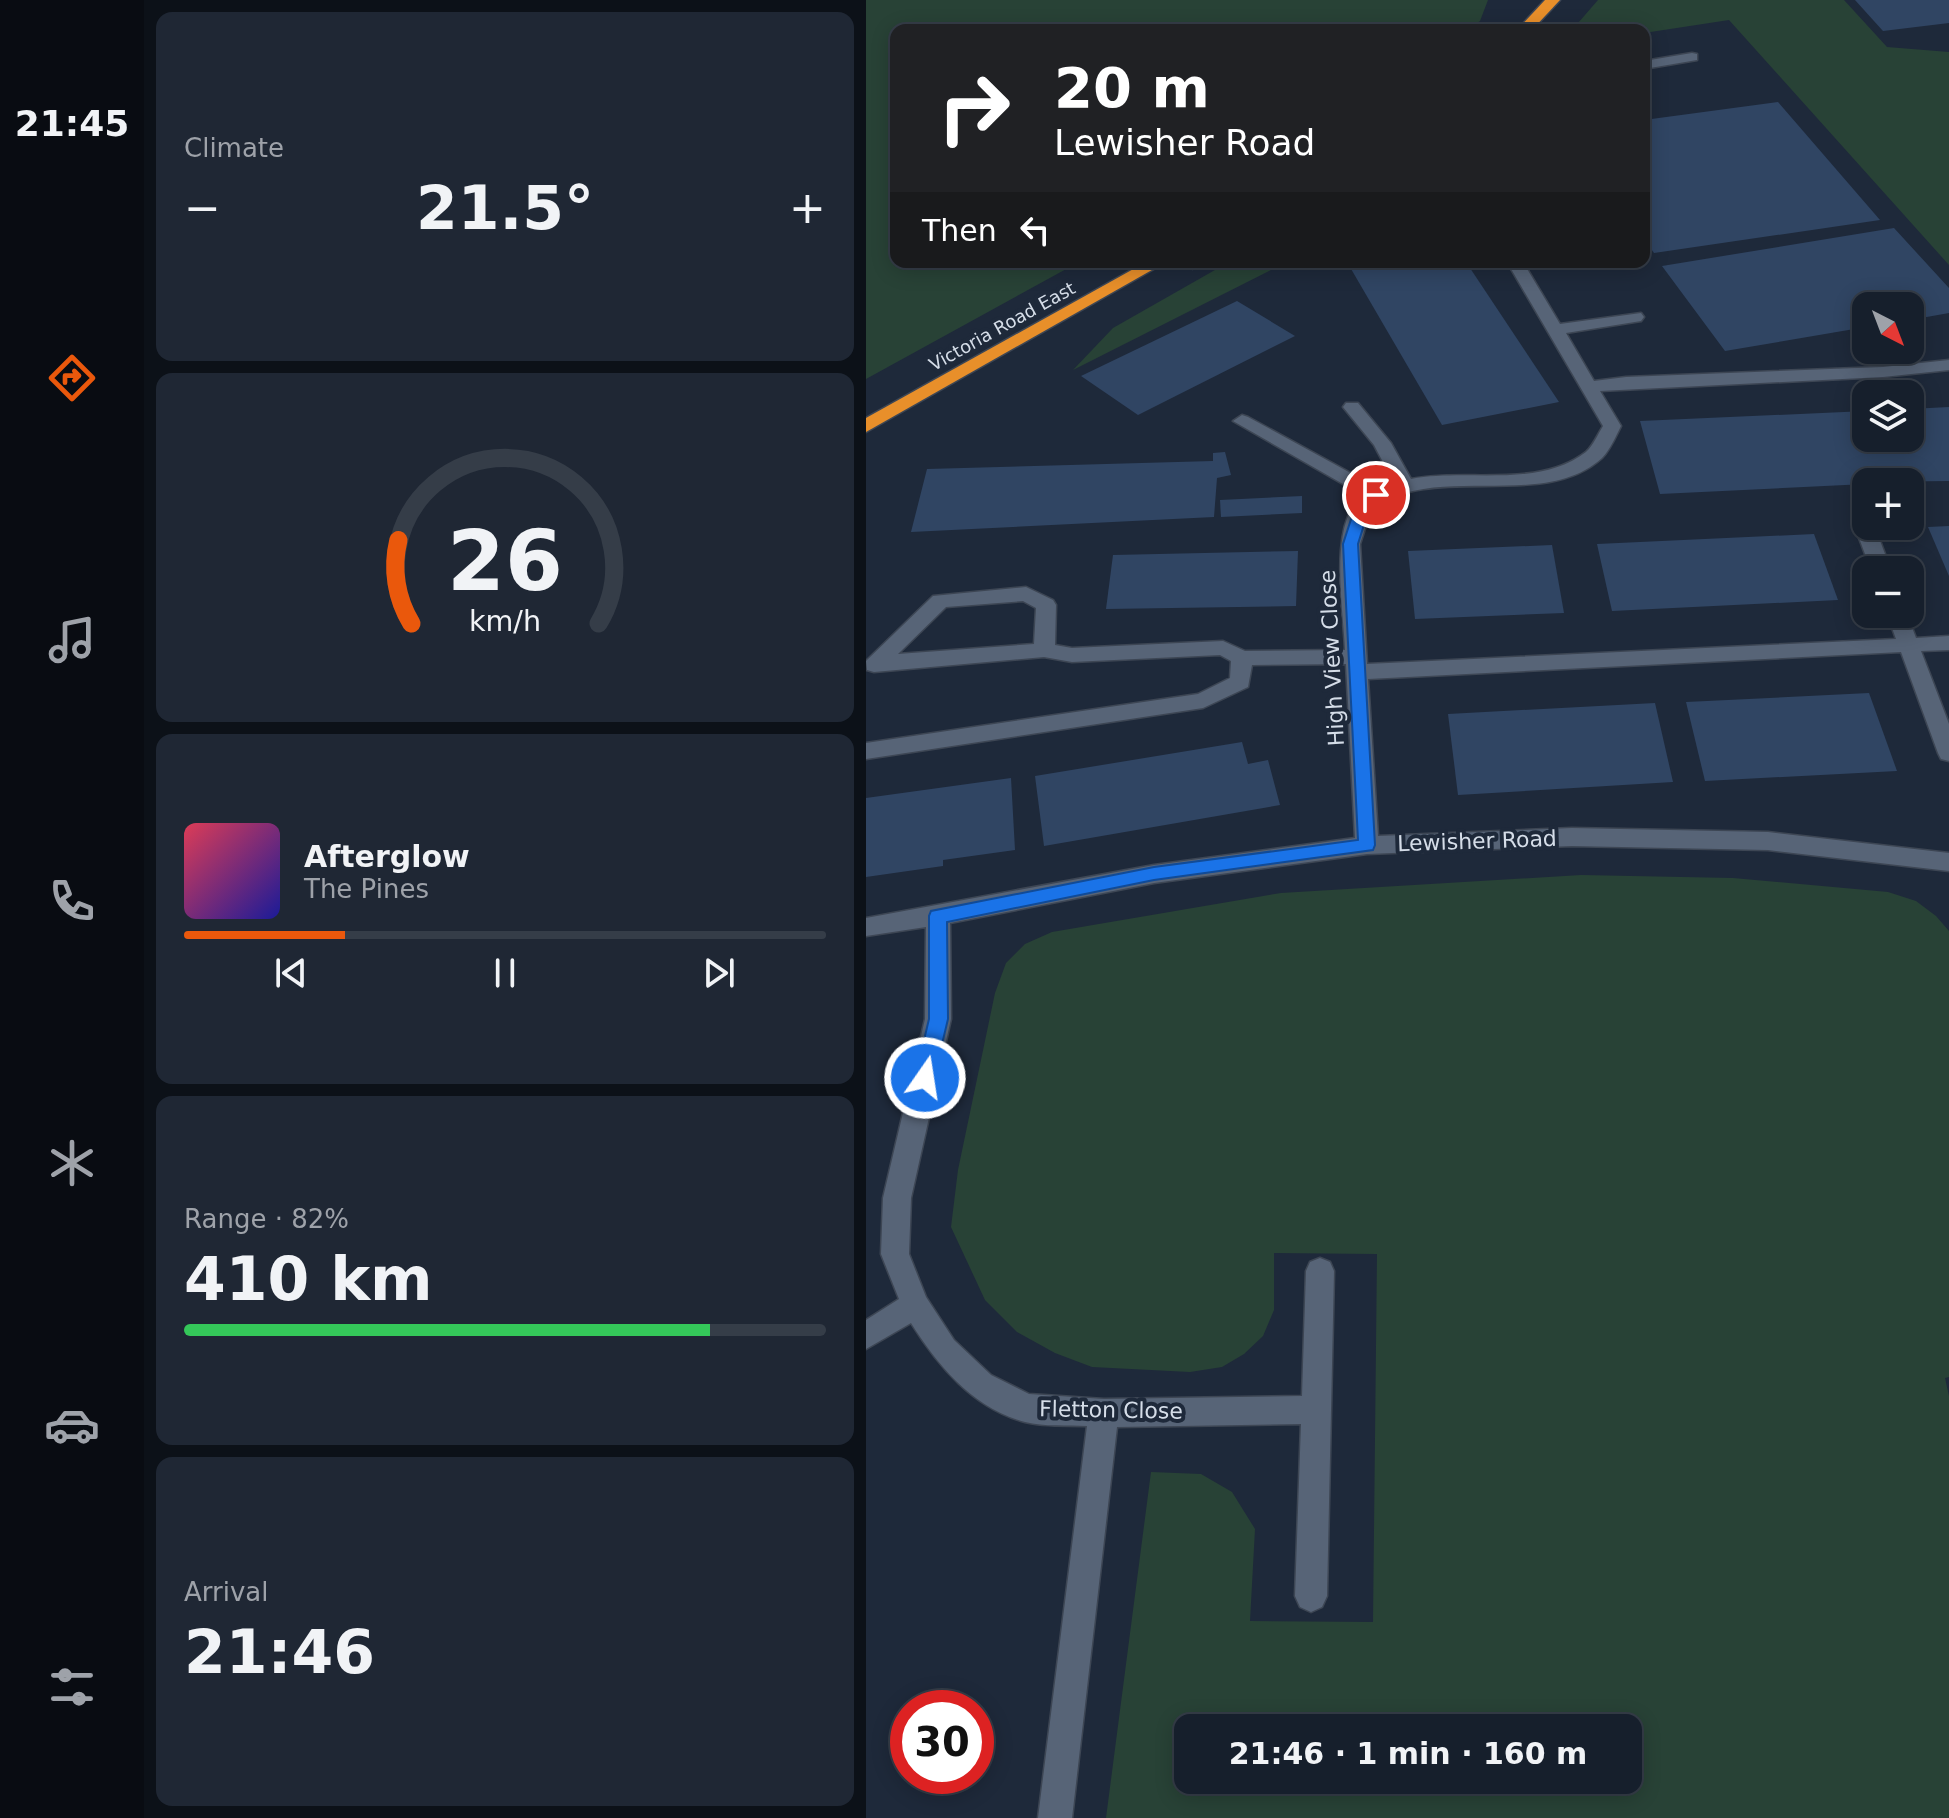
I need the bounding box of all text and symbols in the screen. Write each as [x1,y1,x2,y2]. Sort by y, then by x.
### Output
text: 20 m [1054,55,1210,120]
icon: right [922,56,1026,160]
text: 21:45 [15,103,129,144]
text: Lewisher Road [1054,122,1315,163]
text: Climate [184,133,284,163]
text: 21.5° [416,173,594,243]
text: − [184,182,221,233]
text: + [789,182,826,233]
icon: left [1013,208,1057,252]
text: Then [922,213,997,248]
street label: Victoria Road East [925,277,1079,375]
north arrow [1852,292,1924,364]
map controls [1852,292,1924,628]
icon: directions [44,350,100,406]
button: layers [1852,380,1924,452]
pin [1342,461,1410,529]
button: + [1852,468,1924,540]
icon: arrive [1354,473,1398,517]
text: 26 [447,512,563,609]
button: − [1852,556,1924,628]
street label: High View Close [1315,569,1349,747]
text: km/h [469,604,541,638]
icon: music [44,612,100,668]
street label: Lewisher Road [1397,826,1557,856]
text: Afterglow [304,839,470,874]
icon: phone [44,873,100,929]
text: The Pines [304,874,429,904]
icon: previous [269,951,313,995]
icon: pause [483,951,527,995]
icon: next [697,951,741,995]
position arrow [883,1036,967,1120]
icon: climate [44,1135,100,1191]
text: Range · 82% [184,1204,349,1234]
text: 410 km [184,1244,433,1314]
street label: Fletton Close [1039,1396,1183,1424]
icon: car [44,1397,100,1453]
text: Arrival [184,1577,268,1607]
text: 21:46 [184,1617,375,1687]
icon: filters [44,1659,100,1715]
speed limit sign: 30 [890,1690,994,1794]
text: 21:46 · 1 min · 160 m [1229,1736,1587,1771]

